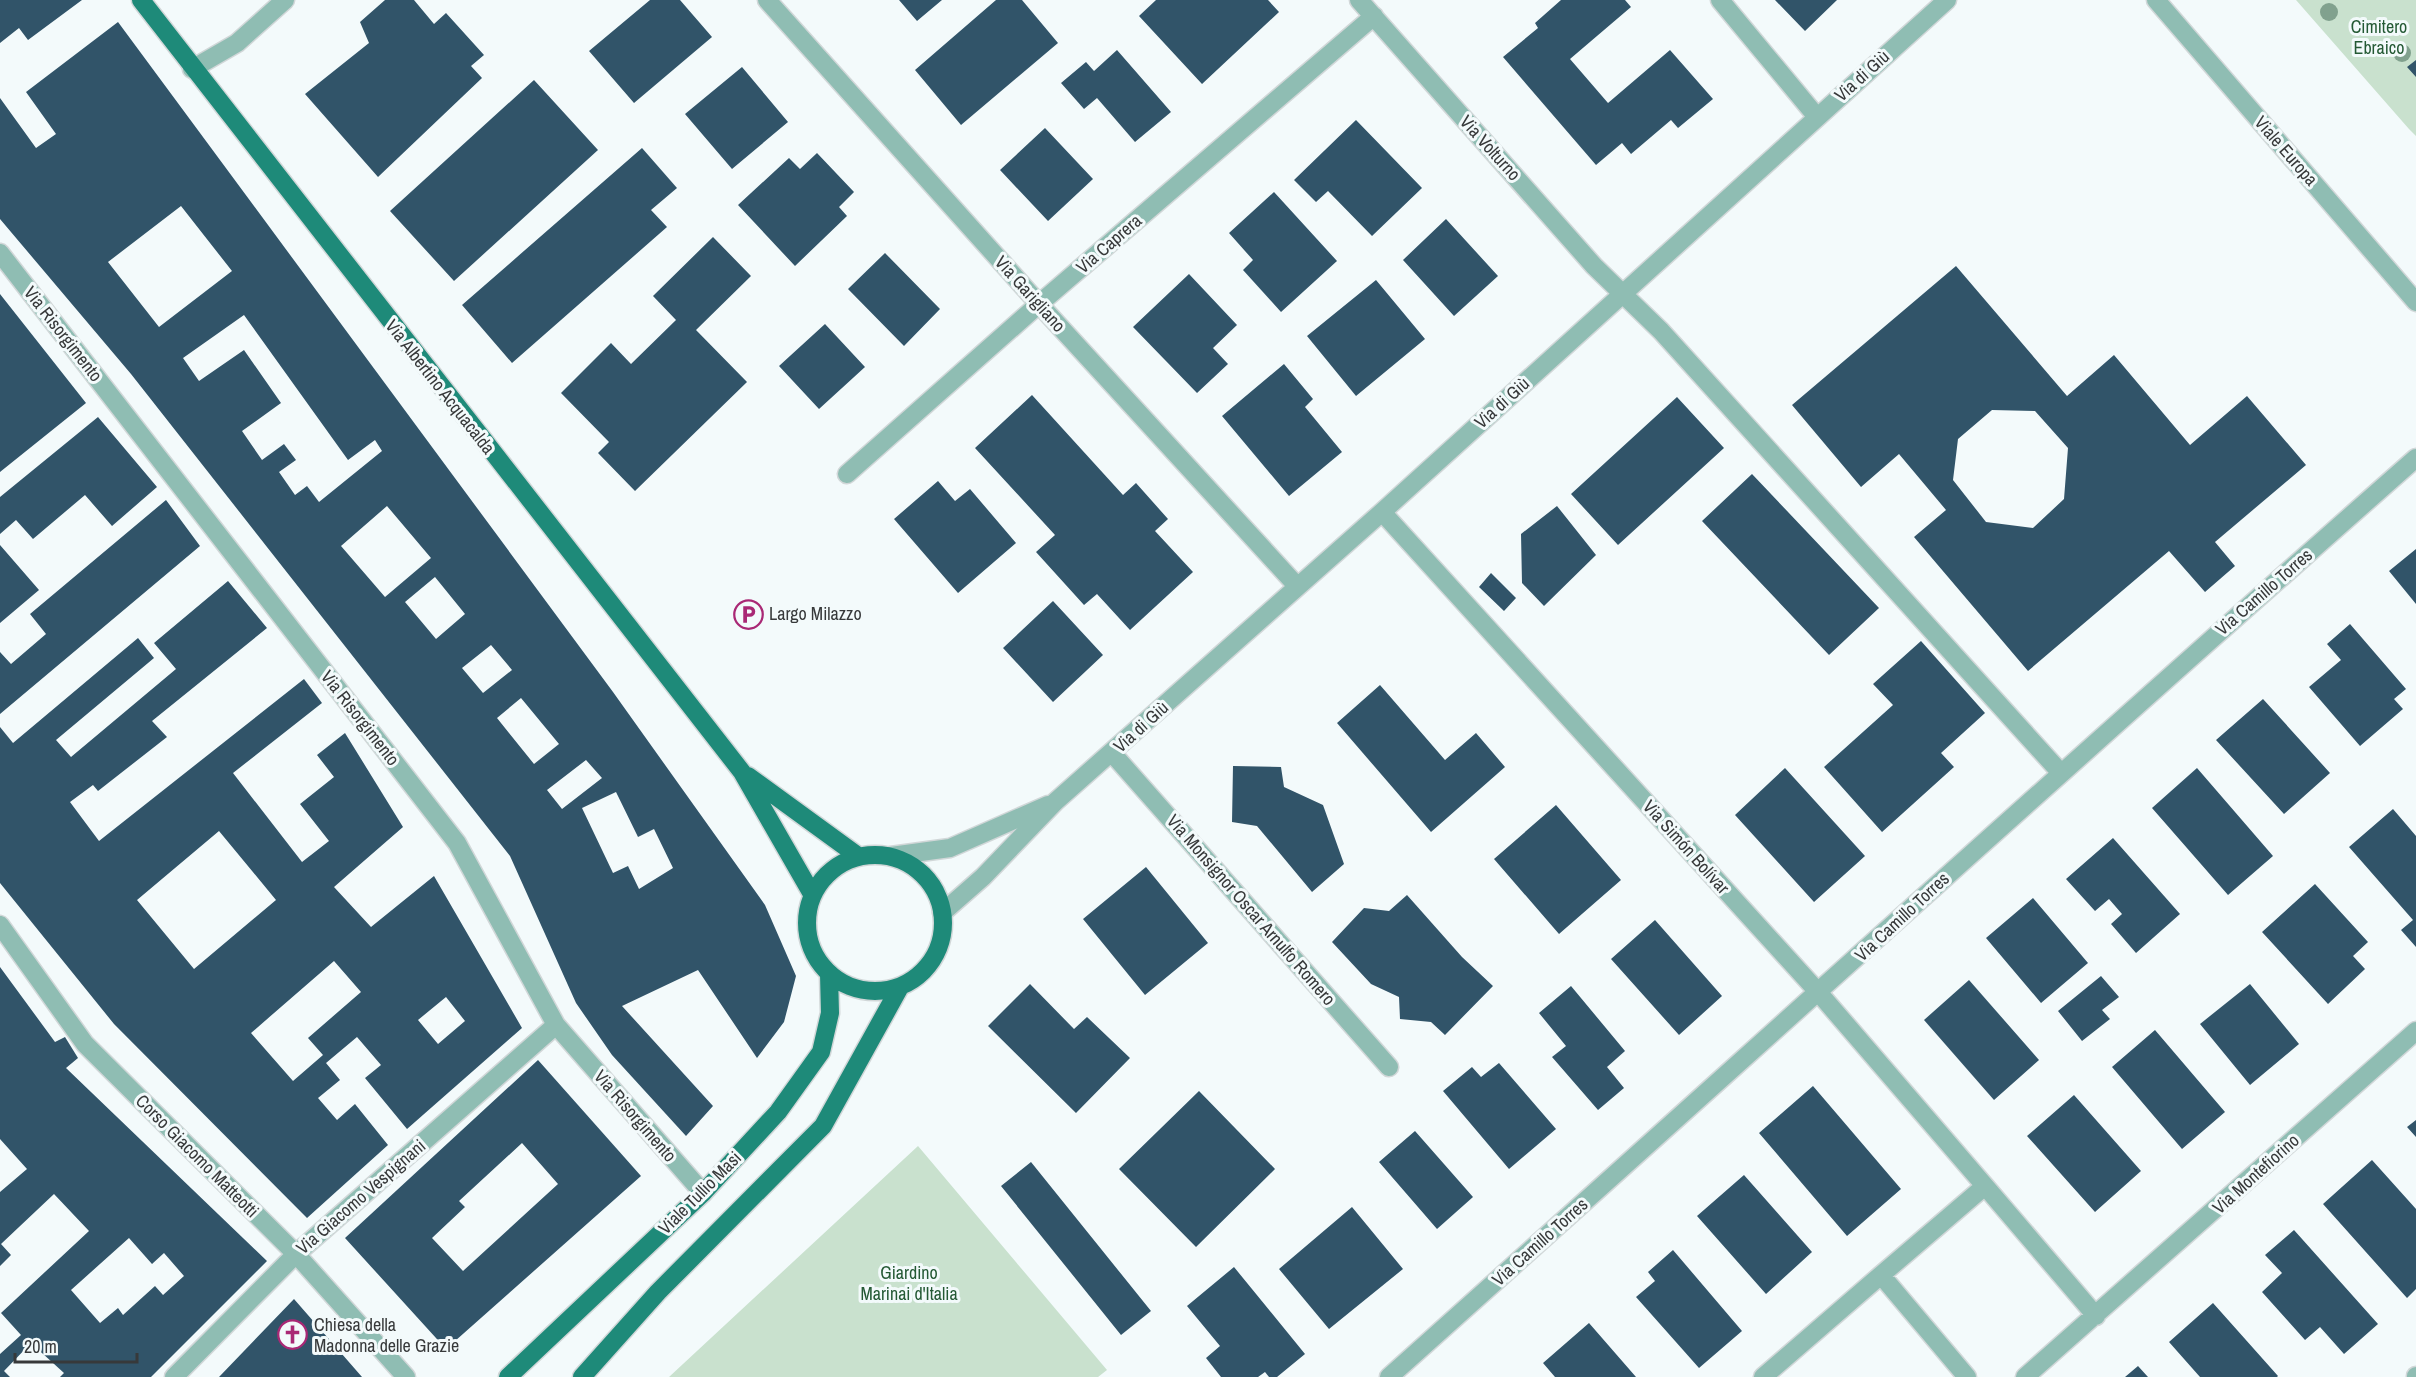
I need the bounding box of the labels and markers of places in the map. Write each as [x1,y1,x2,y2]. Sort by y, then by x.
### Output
parking icon: Largo Milazzo [732,598,764,630]
place label: Largo Milazzo [769,601,862,626]
place label: Chiesa della Madonna delle Grazie [314,1312,459,1358]
church icon: Chiesa della Madonna delle Grazie [277,1319,309,1351]

